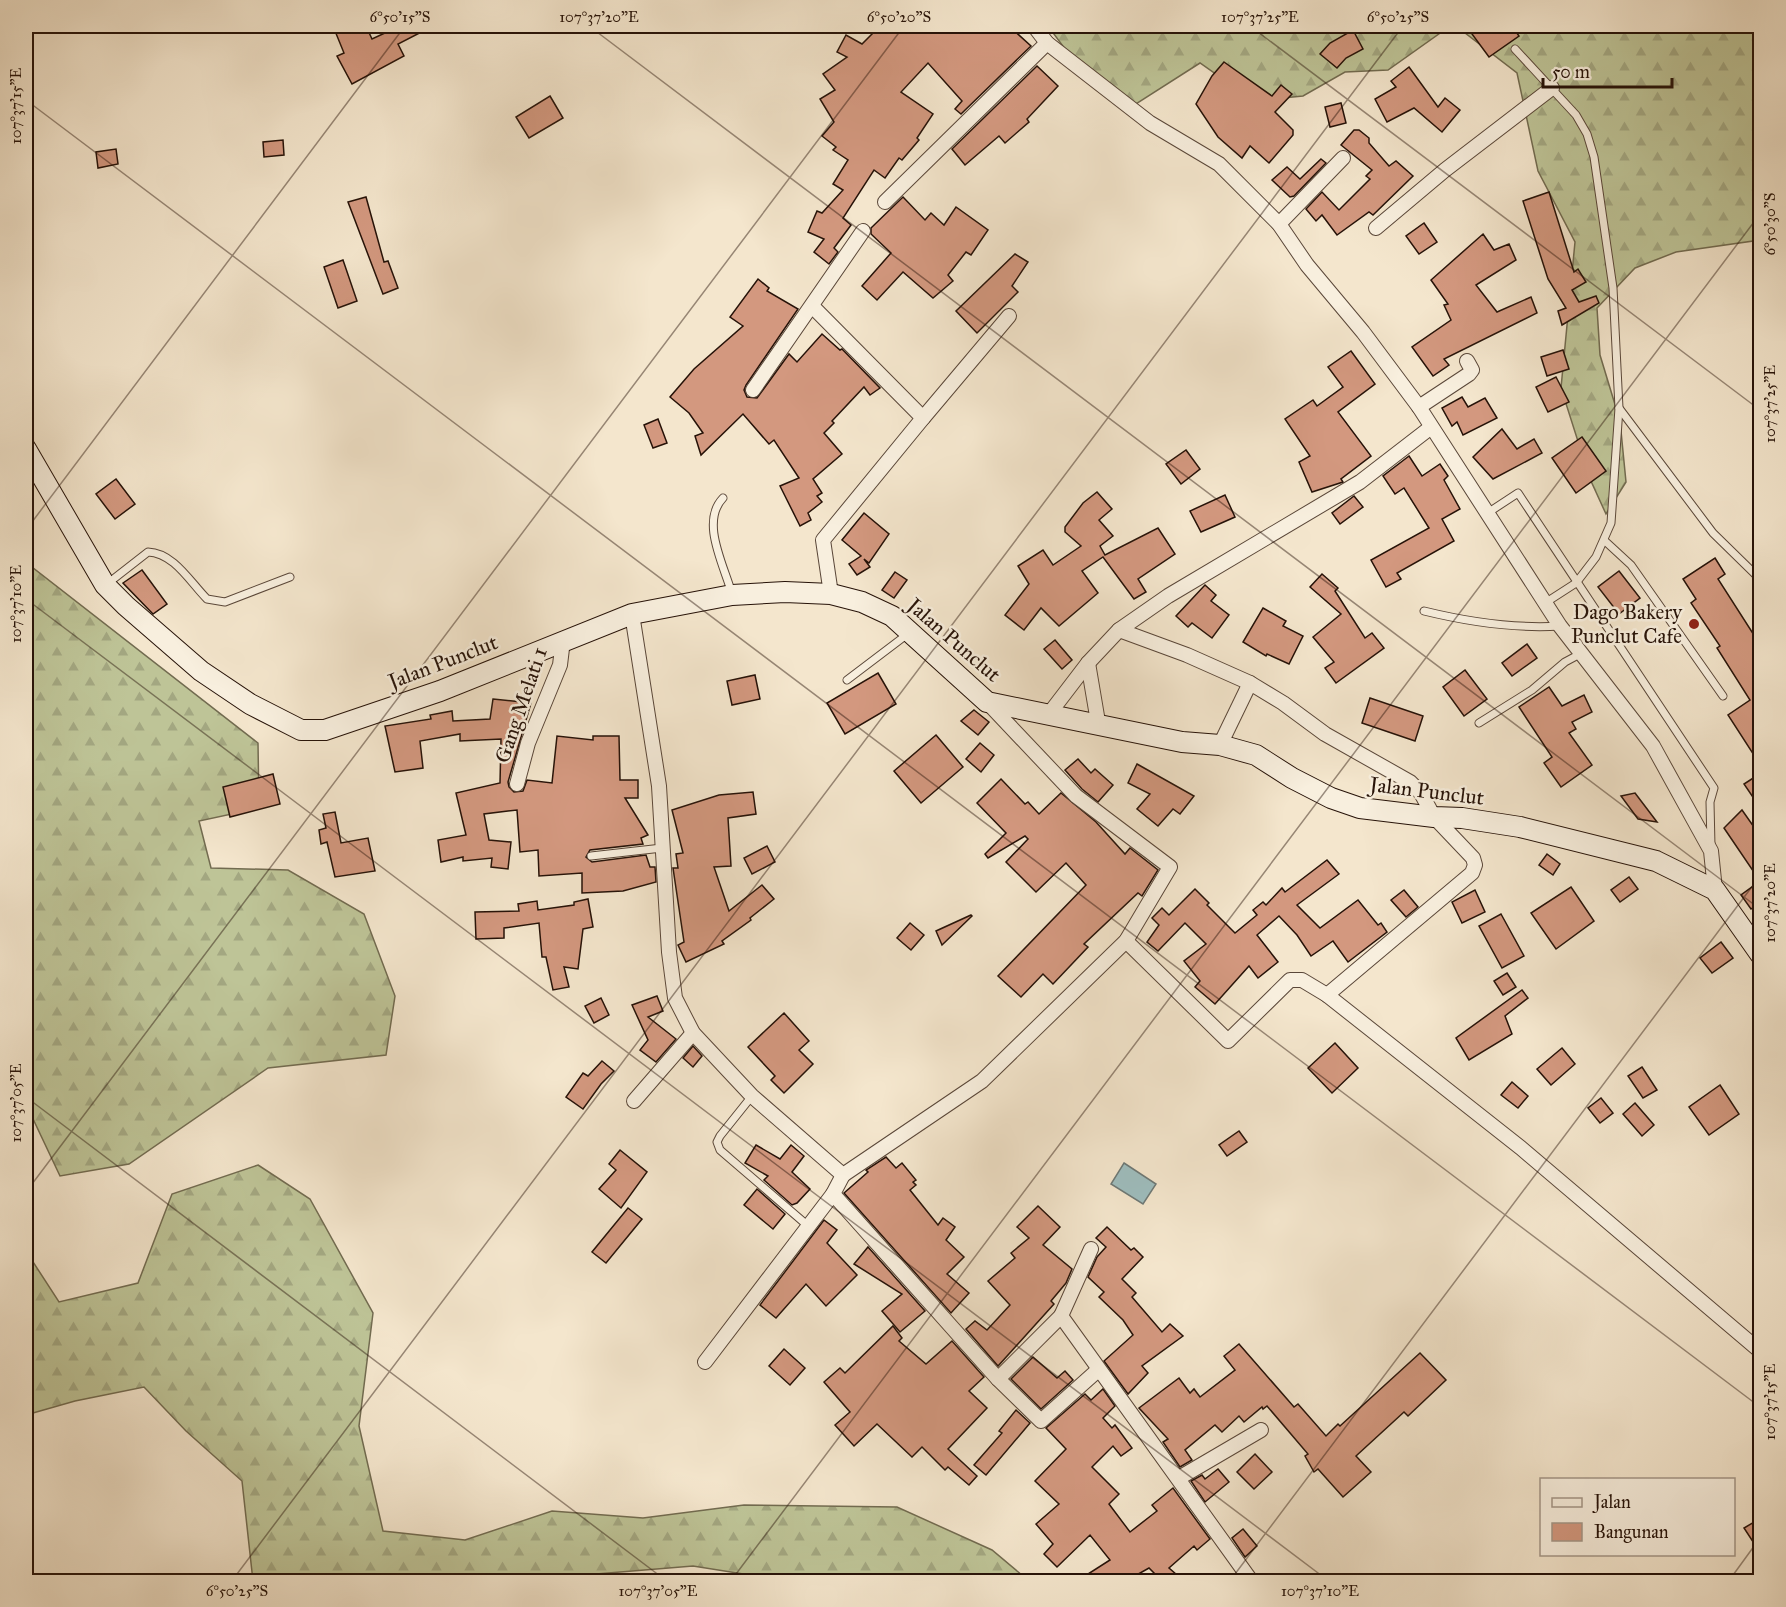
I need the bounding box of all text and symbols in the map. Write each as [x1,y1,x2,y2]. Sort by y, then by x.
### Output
text: 6°50'15"S [370,8,430,26]
text: 107°37'20"E [559,8,639,26]
text: 6°50'20"S [867,8,931,26]
text: 107°37'25"E [1221,8,1299,26]
text: 6°50'25"S [1367,8,1429,26]
scale bar [1543,51,1672,89]
text: 50 m [1552,61,1590,83]
text: 107°37'15"E [7,68,25,144]
text: 6°50'30"S [1761,193,1779,255]
text: 107°37'25"E [1761,365,1779,443]
text: 107°37'10"E [7,565,25,643]
street label: Jalan Punclut [901,591,1006,688]
place label: Dago Bakery Punclut Cafe [1571,599,1683,649]
marker: Dago Bakery Punclut Cafe [1687,617,1701,631]
street label: Jalan Punclut [383,629,502,695]
street label: Gang Melati 1 [489,644,553,766]
street label: Jalan Punclut [1366,771,1486,811]
text: 107°37'20"E [1761,863,1779,943]
text: 107°37'05"E [7,1063,25,1143]
text: 107°37'15"E [1761,1364,1779,1440]
legend [1540,1478,1735,1556]
text: Jalan [1592,1491,1631,1514]
text: Bangunan [1594,1521,1669,1544]
text: 6°50'25"S [206,1582,268,1600]
text: 107°37'05"E [618,1582,698,1600]
text: 107°37'10"E [1281,1582,1359,1600]

